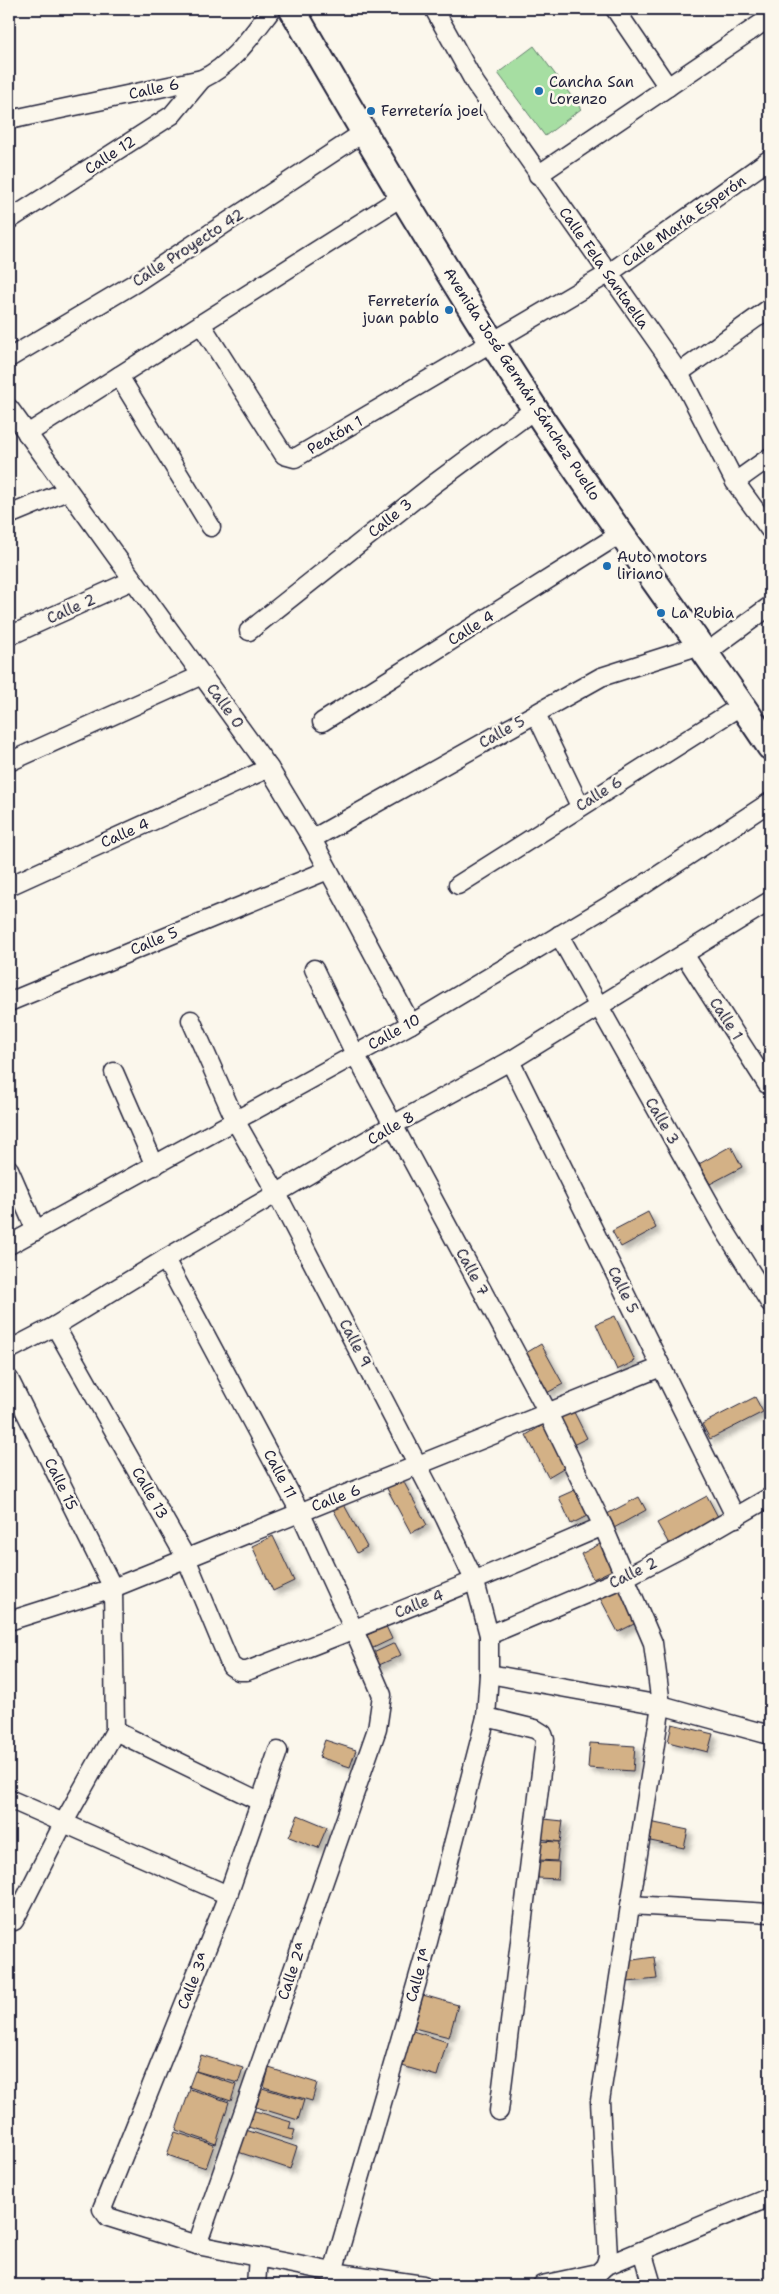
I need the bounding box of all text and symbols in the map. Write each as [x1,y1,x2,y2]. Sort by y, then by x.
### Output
place label: Cancha San Lorenzo [549,72,634,109]
street label: Calle 6 [127,74,181,104]
marker: Cancha San Lorenzo [533,85,545,97]
place label: Ferretería joel [381,101,484,121]
marker: Ferretería joel [365,105,377,117]
street label: Calle 12 [81,131,139,179]
street label: Calle María Esperón [618,171,750,271]
street label: Calle Fela Santaella [554,203,654,333]
street label: Calle Proyecto 42 [129,205,247,291]
street label: Avenida José Germán Sánchez Puello [439,264,605,504]
place label: Ferretería juan pablo [362,291,440,328]
marker: Ferretería juan pablo [443,304,455,316]
street label: Peatón 1 [304,411,366,459]
street label: Calle 3 [364,494,416,542]
place label: Auto motors liriano [617,547,707,584]
marker: Auto motors liriano [601,560,613,572]
street label: Calle 2 [44,589,98,629]
place label: La Rubia [671,603,735,623]
street label: Calle 4 [444,606,498,650]
marker: La Rubia [655,607,667,619]
street label: Calle 0 [202,679,248,733]
street label: Calle 5 [475,711,529,753]
street label: Calle 6 [572,772,626,816]
street label: Calle 4 [98,813,152,853]
street label: Calle 5 [127,922,181,960]
street label: Calle 1 [705,994,747,1044]
street label: Calle 10 [364,1009,424,1055]
street label: Calle 3 [641,1094,683,1148]
street label: Calle 8 [364,1107,418,1149]
street label: Calle 7 [451,1245,493,1299]
street label: Calle 5 [603,1263,643,1317]
street label: Calle 9 [334,1316,376,1370]
street label: Calle 11 [259,1446,301,1502]
street label: Calle 15 [40,1454,82,1514]
street label: Calle 13 [127,1463,173,1523]
street label: Calle 6 [308,1479,364,1517]
street label: Calle 2 [606,1553,660,1593]
street label: Calle 4 [391,1585,447,1623]
street label: Calle 2ª [273,1939,311,2003]
street label: Calle 1ª [401,1945,435,2004]
street label: Calle 3ª [173,1949,214,2012]

